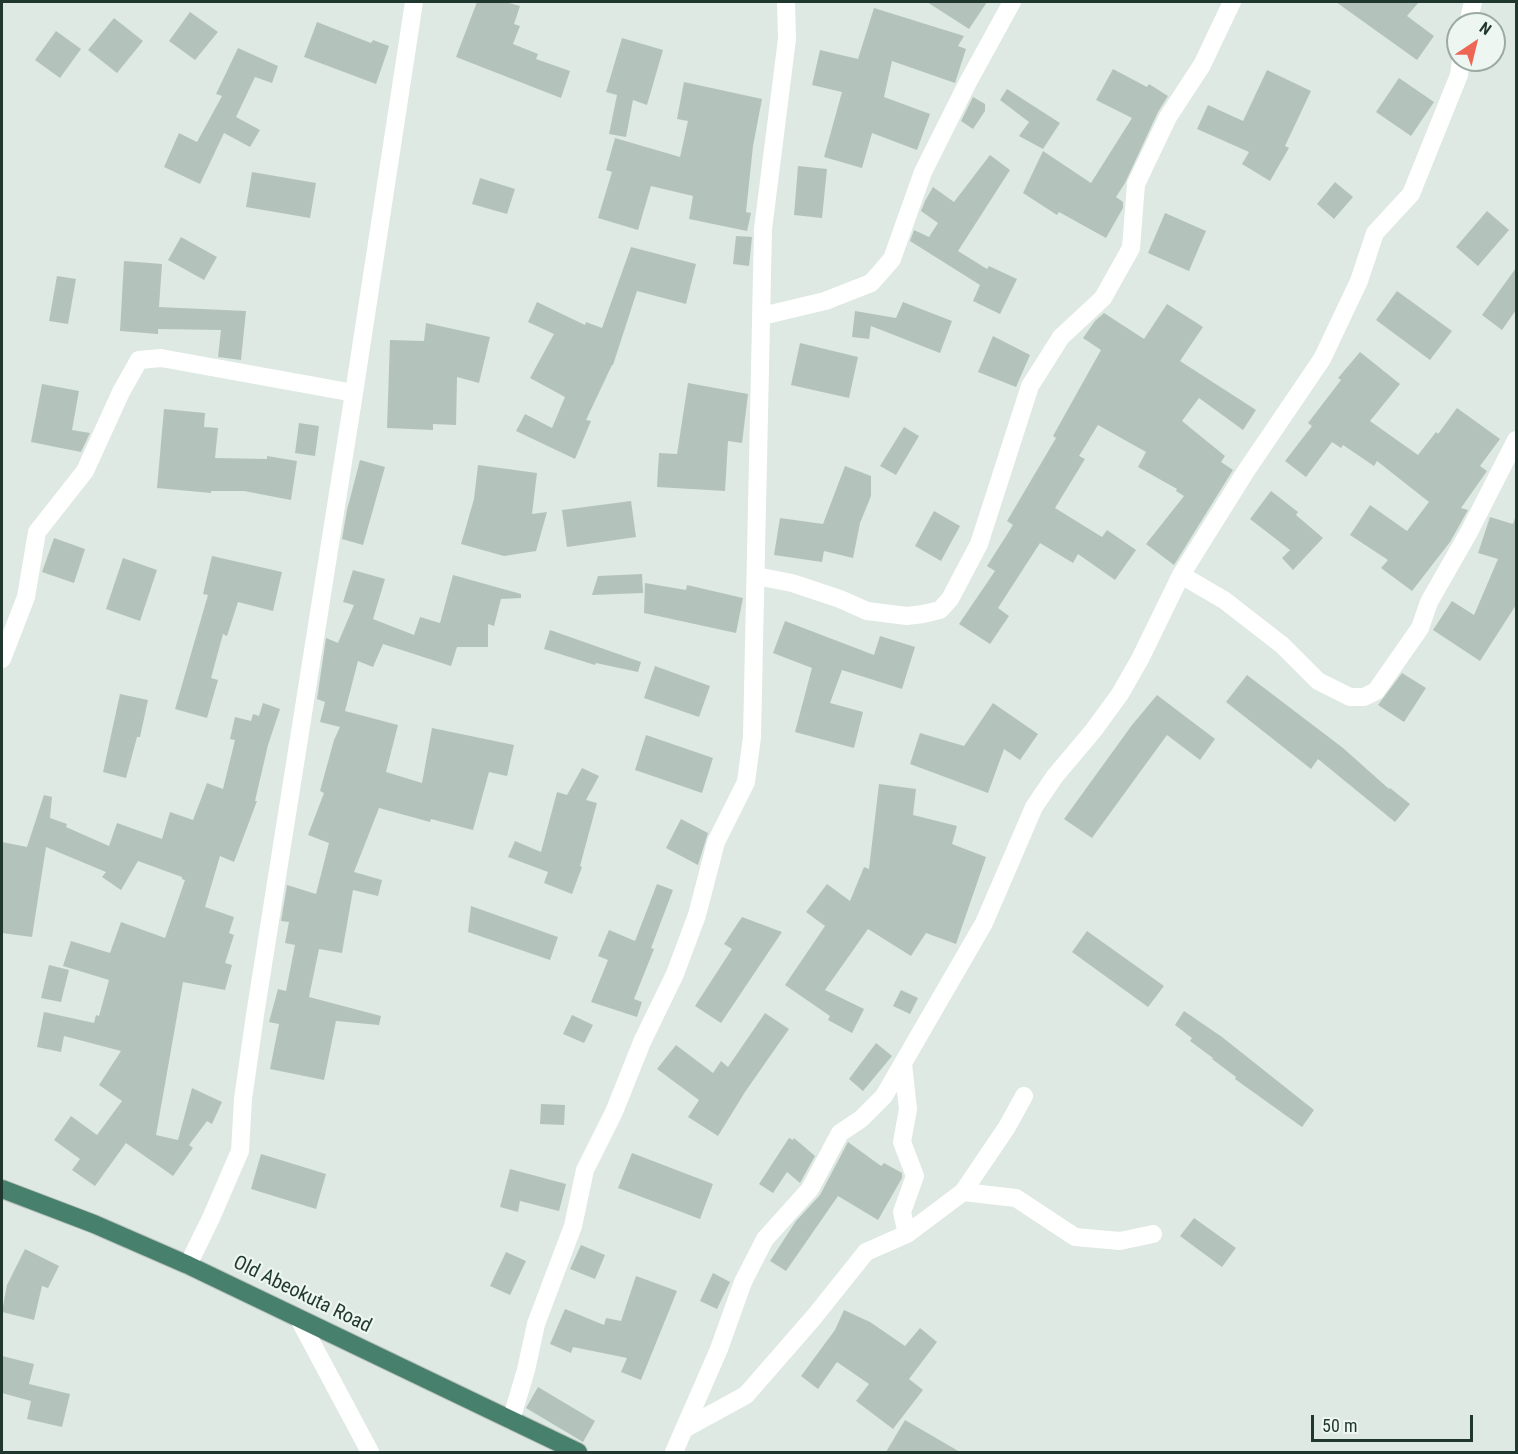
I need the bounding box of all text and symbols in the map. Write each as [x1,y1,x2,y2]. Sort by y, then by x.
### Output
north arrow [1446,12,1506,72]
text: N [1476,18,1495,39]
street label: Old Abeokuta Road [229,1251,375,1339]
scale bar [1314,1403,1476,1441]
text: 50 m [1322,1415,1357,1436]

